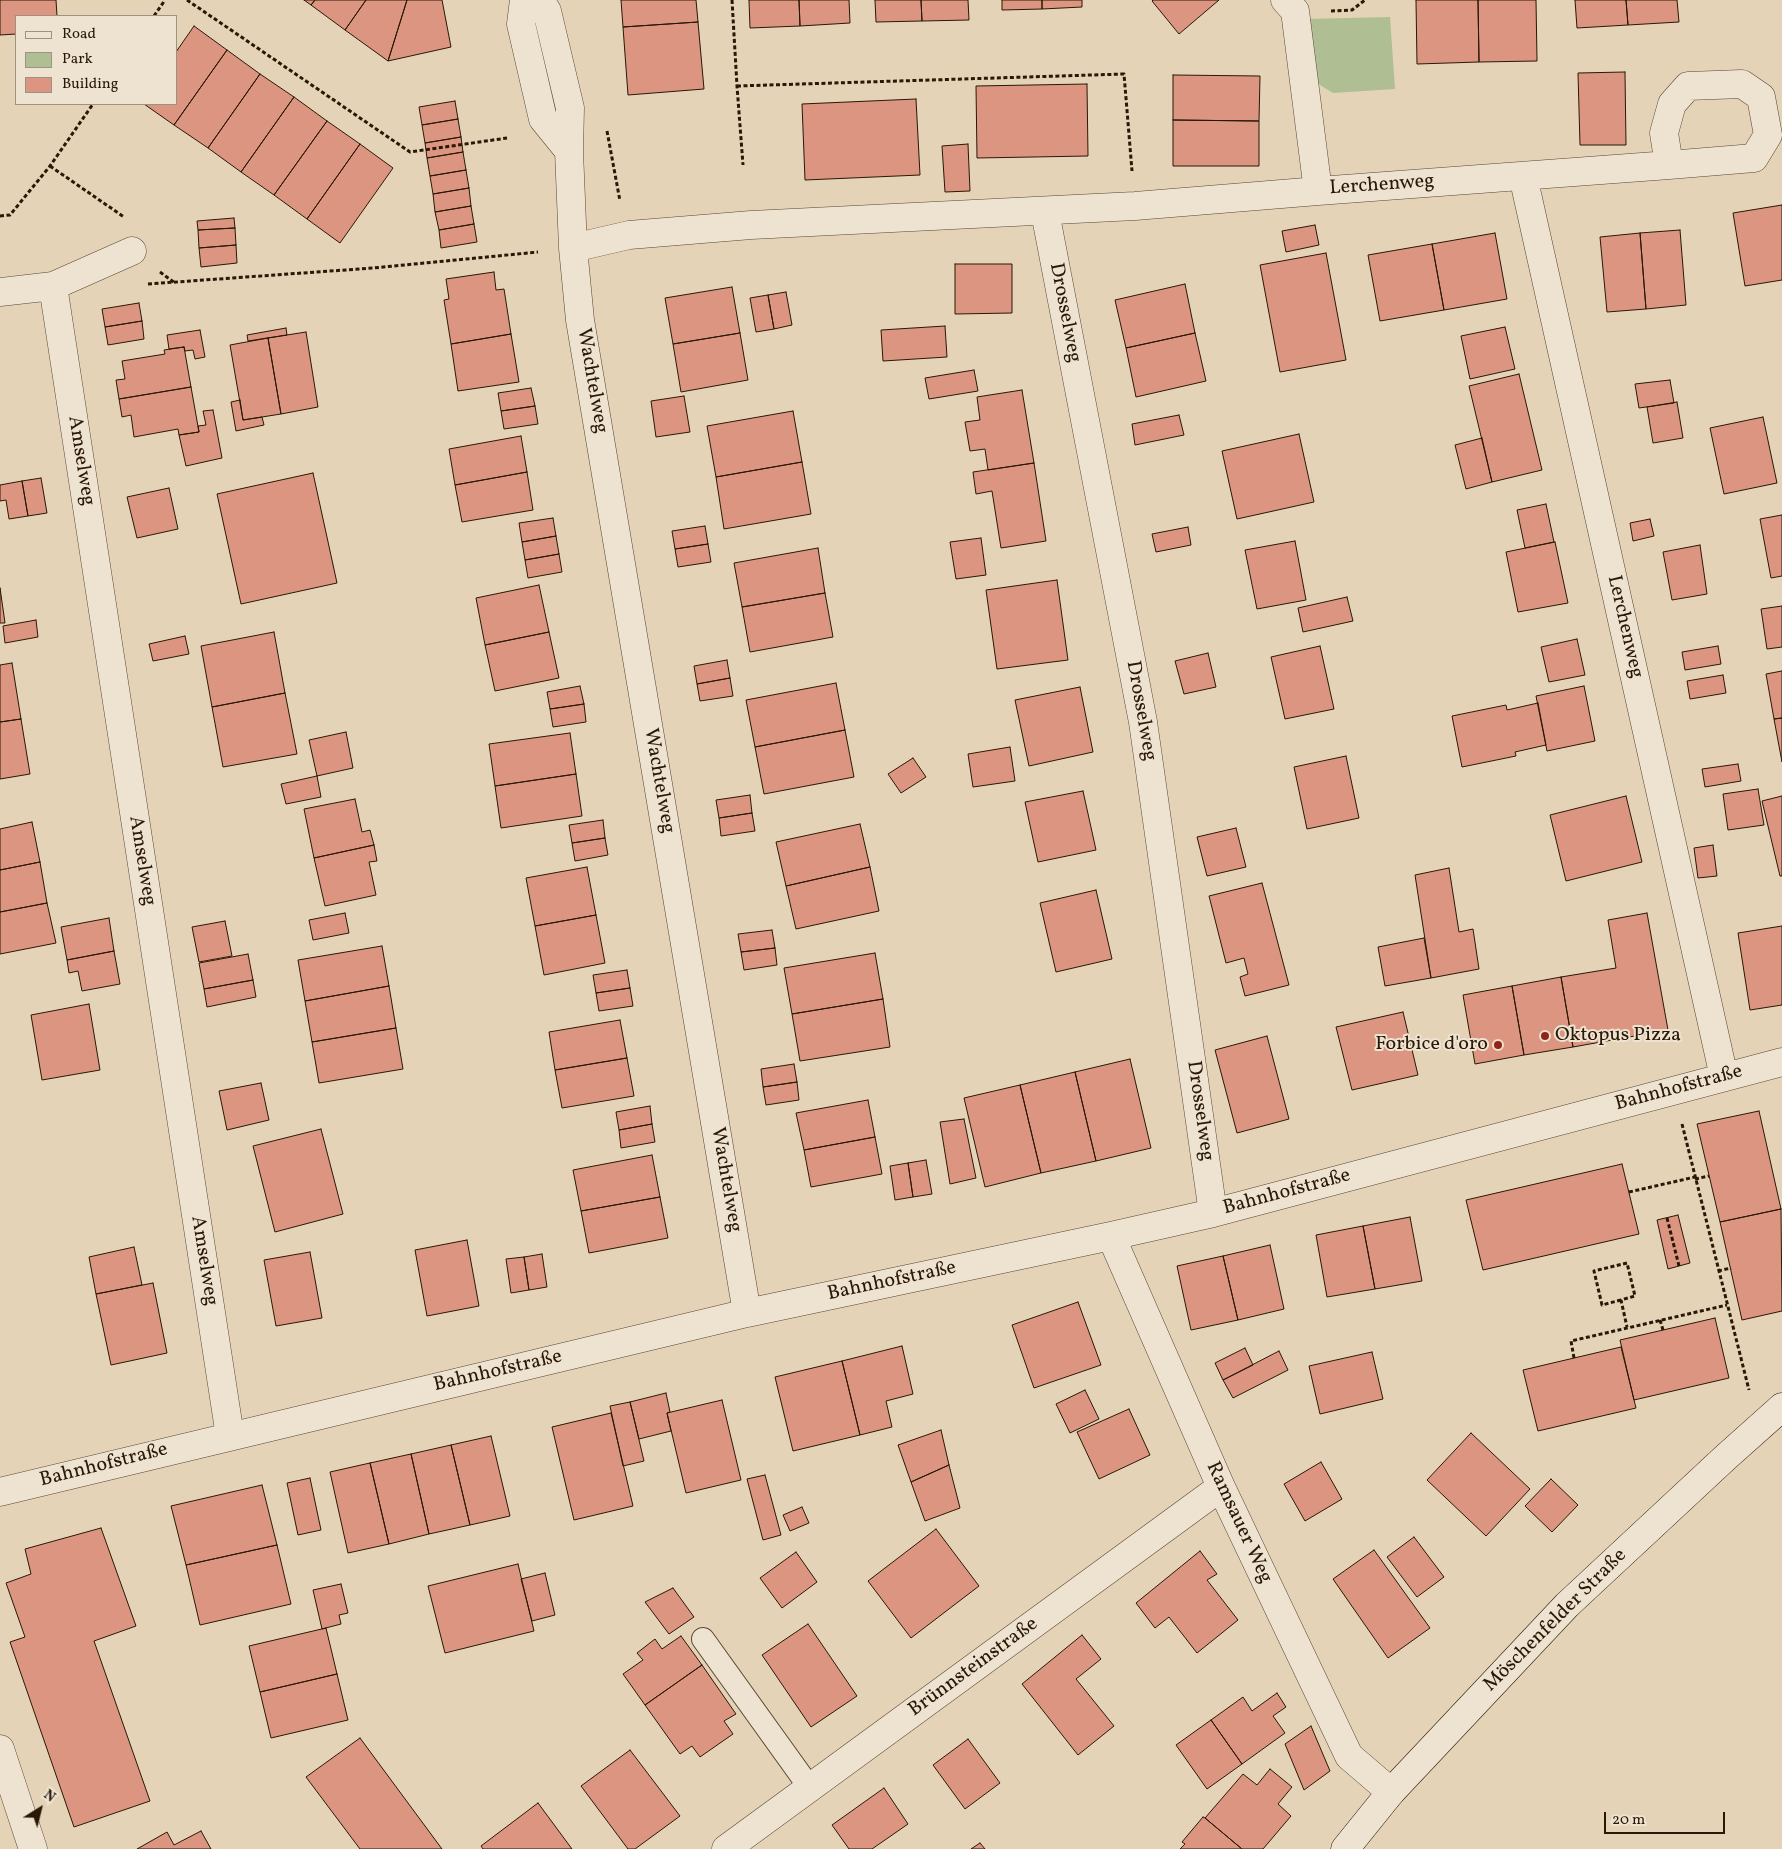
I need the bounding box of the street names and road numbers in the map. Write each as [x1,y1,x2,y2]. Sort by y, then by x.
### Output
street label: Lerchenweg [1329,170,1435,202]
street label: Drosselweg [1043,261,1085,365]
street label: Wachtelweg [570,327,612,435]
street label: Amselweg [61,414,99,508]
street label: Lerchenweg [1600,573,1648,681]
street label: Drosselweg [1119,659,1161,763]
street label: Wachtelweg [637,727,679,835]
street label: Amselweg [122,814,160,908]
street label: Drosselweg [1180,1059,1218,1163]
street label: Bahnhofstraße [1613,1060,1745,1118]
street label: Wachtelweg [704,1126,746,1234]
street label: Bahnhofstraße [1221,1164,1353,1222]
street label: Amselweg [184,1214,222,1308]
street label: Bahnhofstraße [825,1257,959,1307]
street label: Bahnhofstraße [431,1346,565,1398]
street label: Bahnhofstraße [38,1439,170,1493]
street label: Ramsauer Weg [1199,1458,1277,1588]
street label: Möschenfelder Straße [1479,1544,1633,1698]
street label: Brünnsteinstraße [905,1613,1043,1723]

